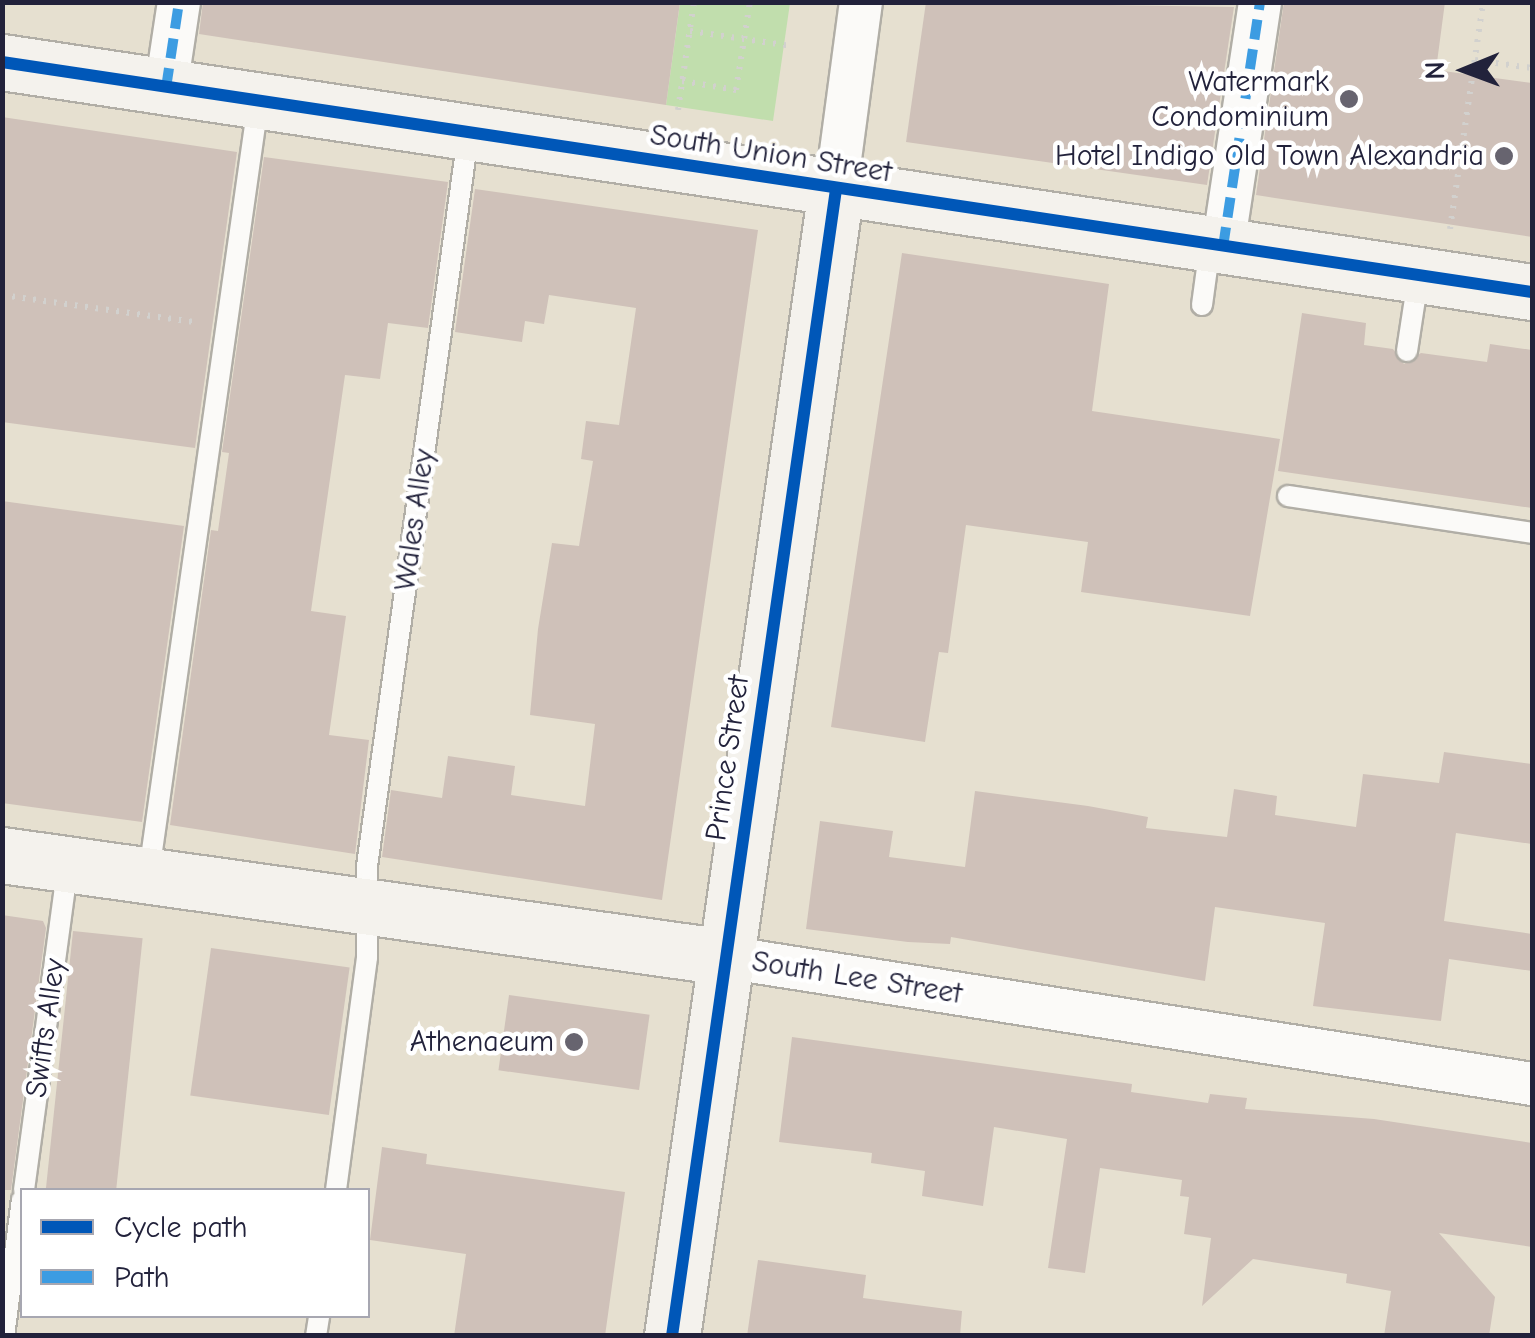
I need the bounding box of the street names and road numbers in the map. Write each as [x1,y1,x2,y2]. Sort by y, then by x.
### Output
street label: South Union Street [648,117,894,191]
street label: Wales Alley [387,447,443,593]
street label: Prince Street [699,673,757,843]
street label: South Lee Street [749,944,965,1012]
street label: Swifts Alley [18,956,74,1100]

